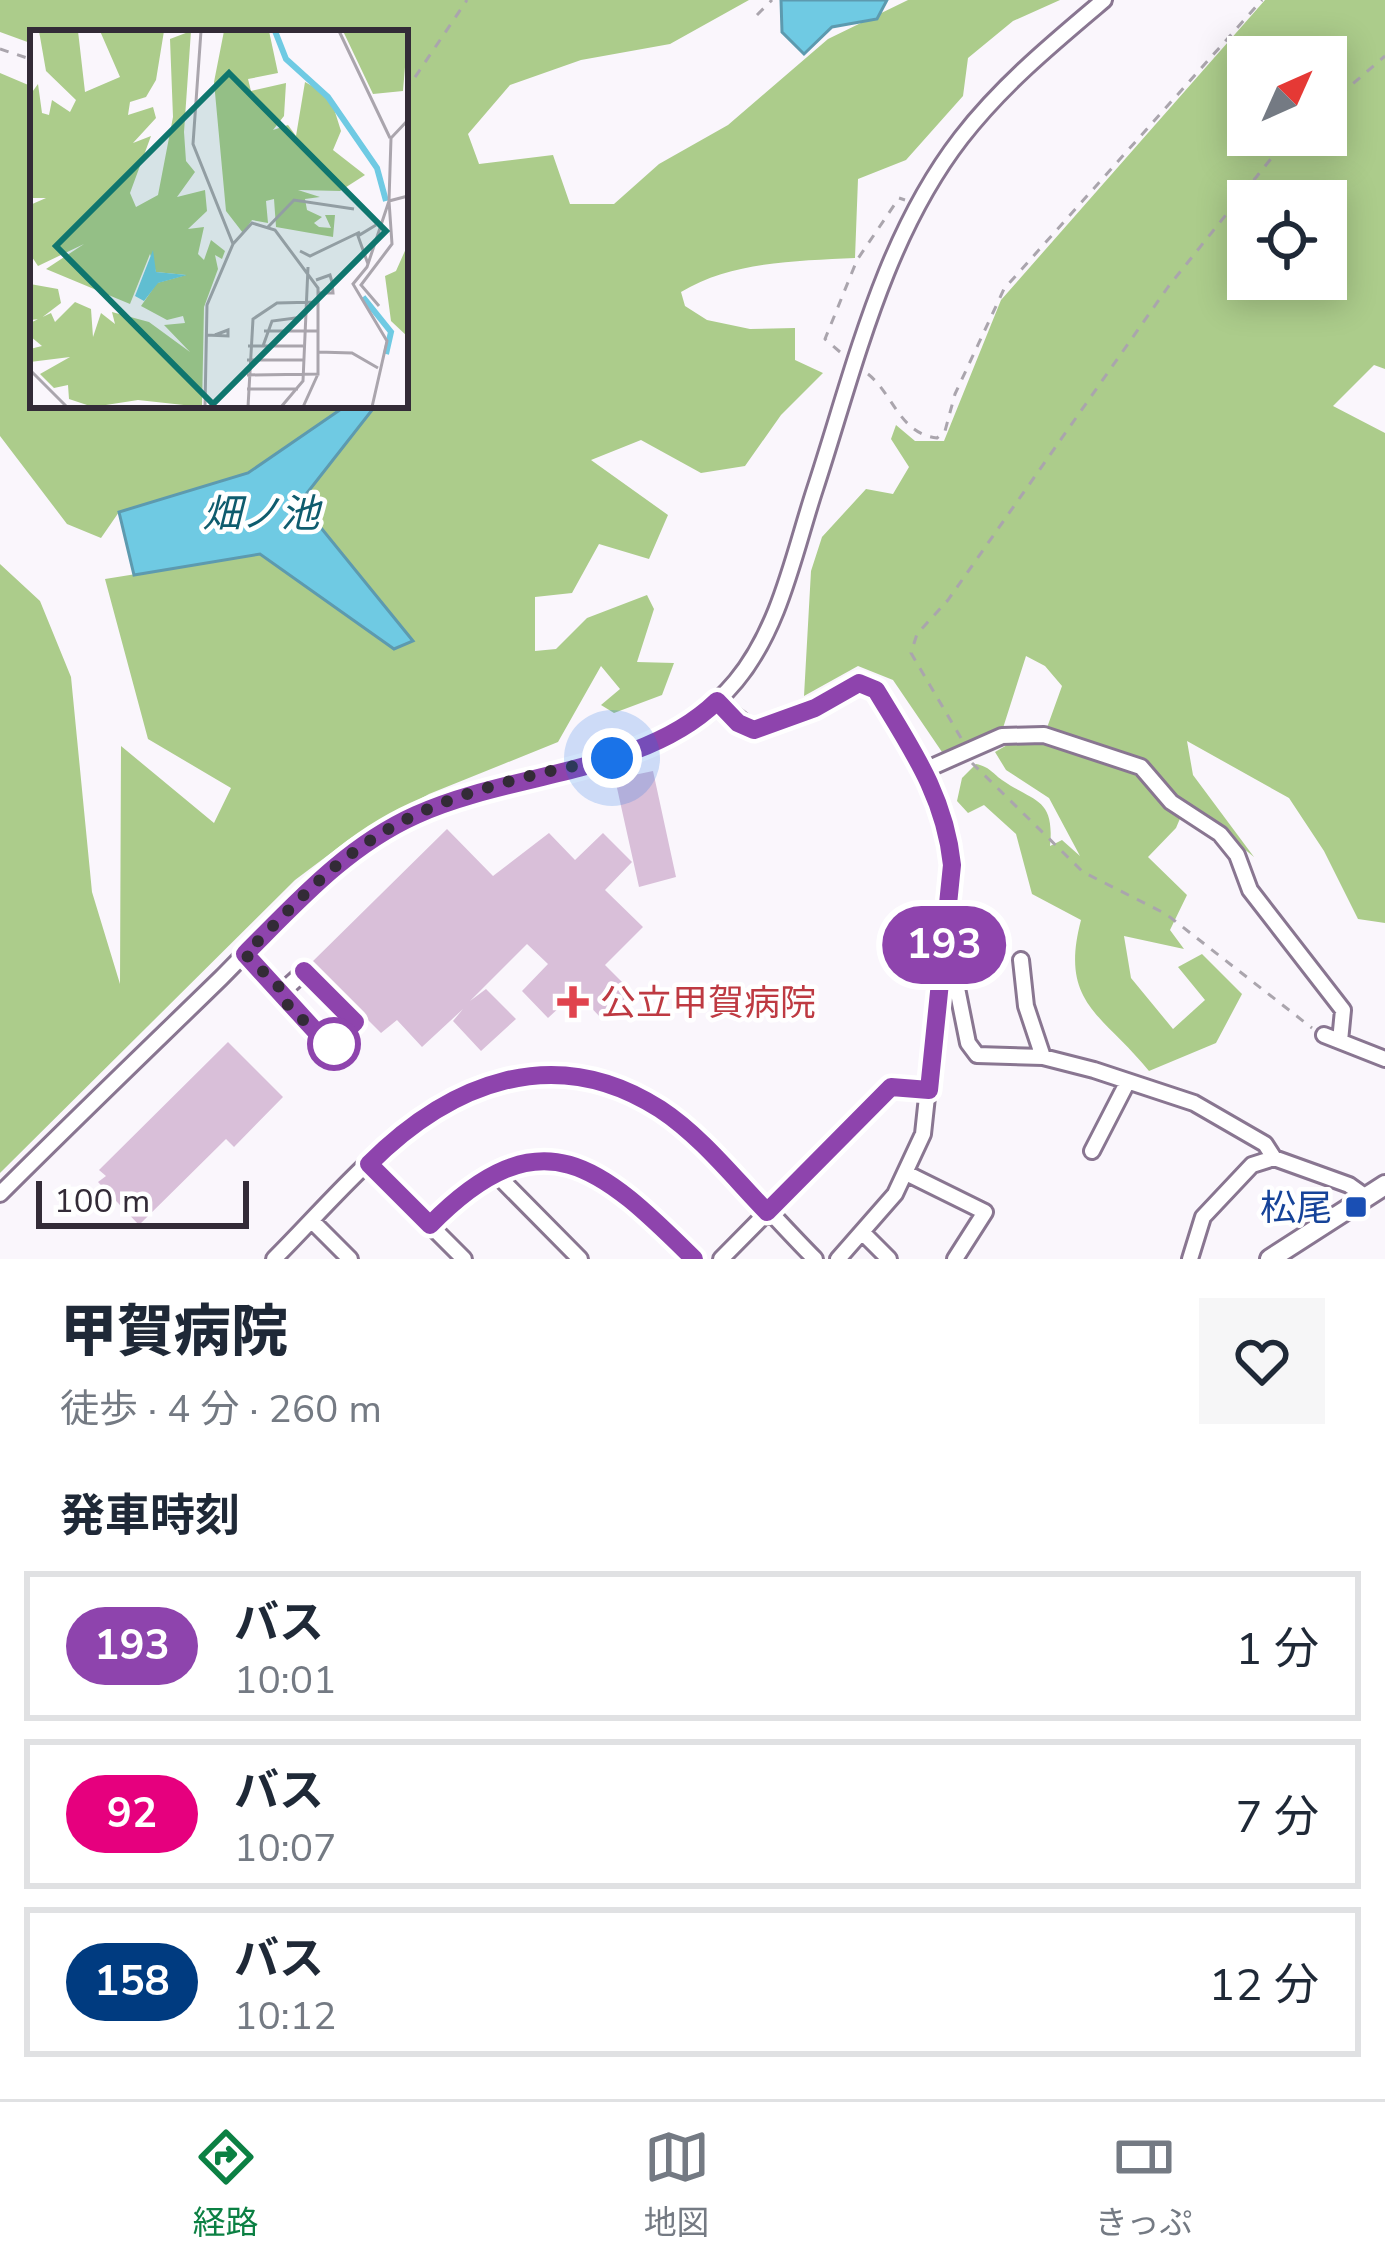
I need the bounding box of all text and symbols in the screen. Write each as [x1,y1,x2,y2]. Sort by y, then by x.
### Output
inset map [30,30,408,408]
north arrow [1227,36,1347,156]
map controls [1227,36,1347,300]
button: locate [1227,180,1347,300]
water label: 畑ノ池 [202,488,323,541]
your location [582,728,642,788]
line badge: 193 [875,906,1013,984]
text: 193 [906,916,982,973]
place label: 公立甲賀病院 [600,979,816,1028]
marker: 公立甲賀病院 [557,986,589,1018]
unlabelled marker [309,1019,359,1069]
scale bar [36,1175,249,1228]
text: 100 m [54,1179,150,1224]
place label: 松尾 [1260,1184,1332,1233]
marker: 松尾 [1343,1194,1369,1220]
text: 甲賀病院 [60,1293,288,1371]
button: heart [1199,1298,1325,1424]
text: 徒歩 · 4 分 · 260 m [60,1383,382,1436]
text: 発車時刻 [60,1486,240,1547]
text: バス [234,1593,324,1654]
text: 193 [94,1617,170,1674]
text: 1 分 [1235,1619,1319,1680]
text: 10:01 [234,1654,337,1707]
text: バス [234,1761,324,1822]
text: 92 [107,1785,157,1842]
text: 7 分 [1235,1787,1319,1848]
text: 10:07 [234,1822,337,1875]
text: バス [234,1929,324,1990]
text: 158 [94,1953,170,2010]
text: 12 分 [1208,1955,1319,2016]
text: 10:12 [234,1990,337,2043]
tab: 経路 [193,2124,259,2246]
tab: 地図 [644,2124,710,2246]
tab: きっぷ [1095,2124,1192,2246]

